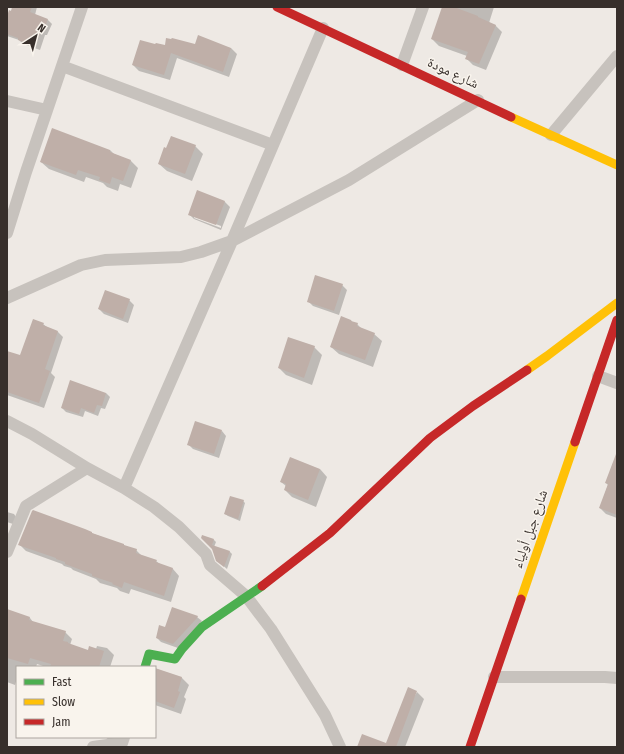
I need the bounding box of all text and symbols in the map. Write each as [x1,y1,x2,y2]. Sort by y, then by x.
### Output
north arrow [16,16,56,56]
text: N [35,21,48,36]
street label: شارع مودة [424,54,481,93]
street label: شارع جبل أولياء [509,487,552,571]
legend [16,666,156,738]
text: Fast [52,675,71,689]
text: Slow [52,695,75,709]
text: Jam [52,715,70,729]

